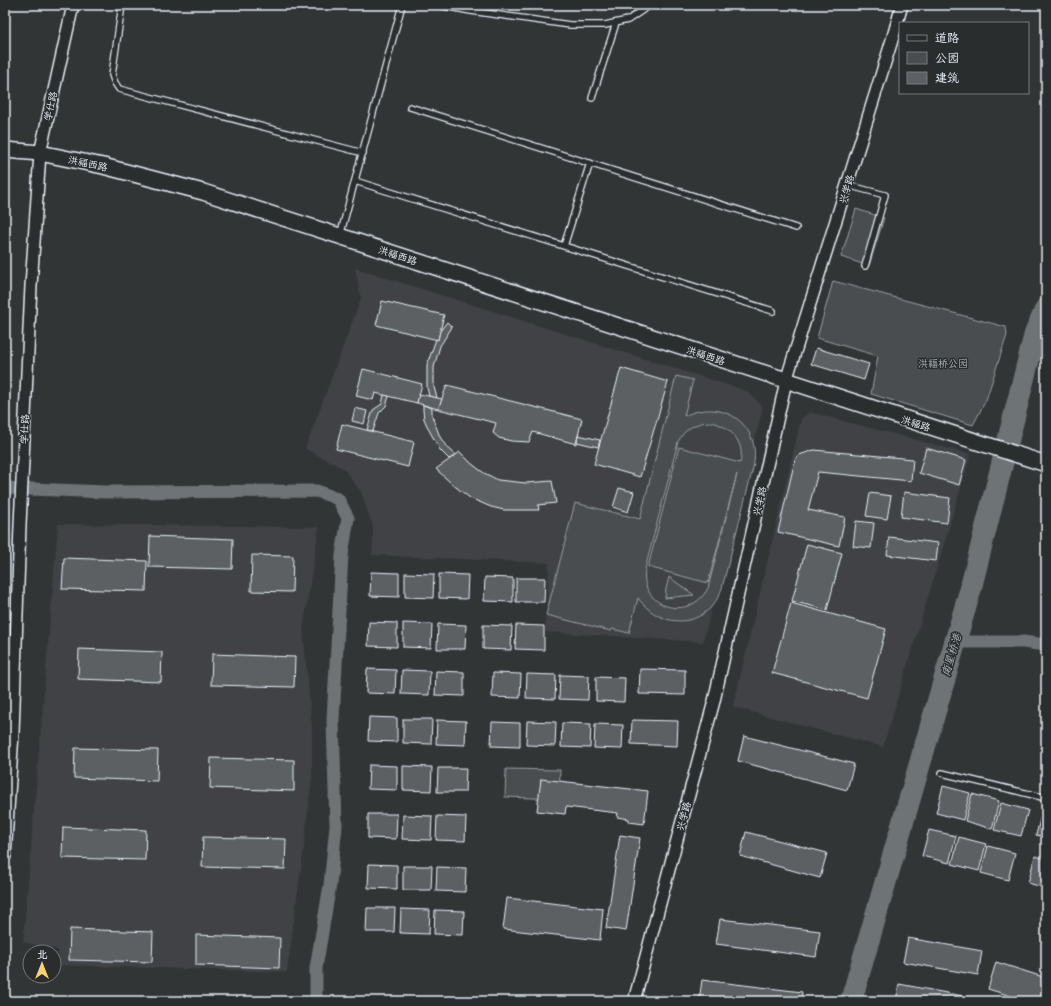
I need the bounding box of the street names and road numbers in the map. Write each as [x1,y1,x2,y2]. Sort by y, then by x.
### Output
street label: 学仕路 [42,90,60,122]
street label: 洪福西路 [67,154,109,174]
street label: 兴学路 [837,173,857,205]
street label: 洪福西路 [377,244,419,268]
street label: 洪福西路 [685,344,727,368]
street label: 学仕路 [18,414,32,444]
street label: 洪福路 [900,414,932,434]
street label: 兴学路 [751,485,769,517]
street label: 兴学路 [674,800,694,832]

